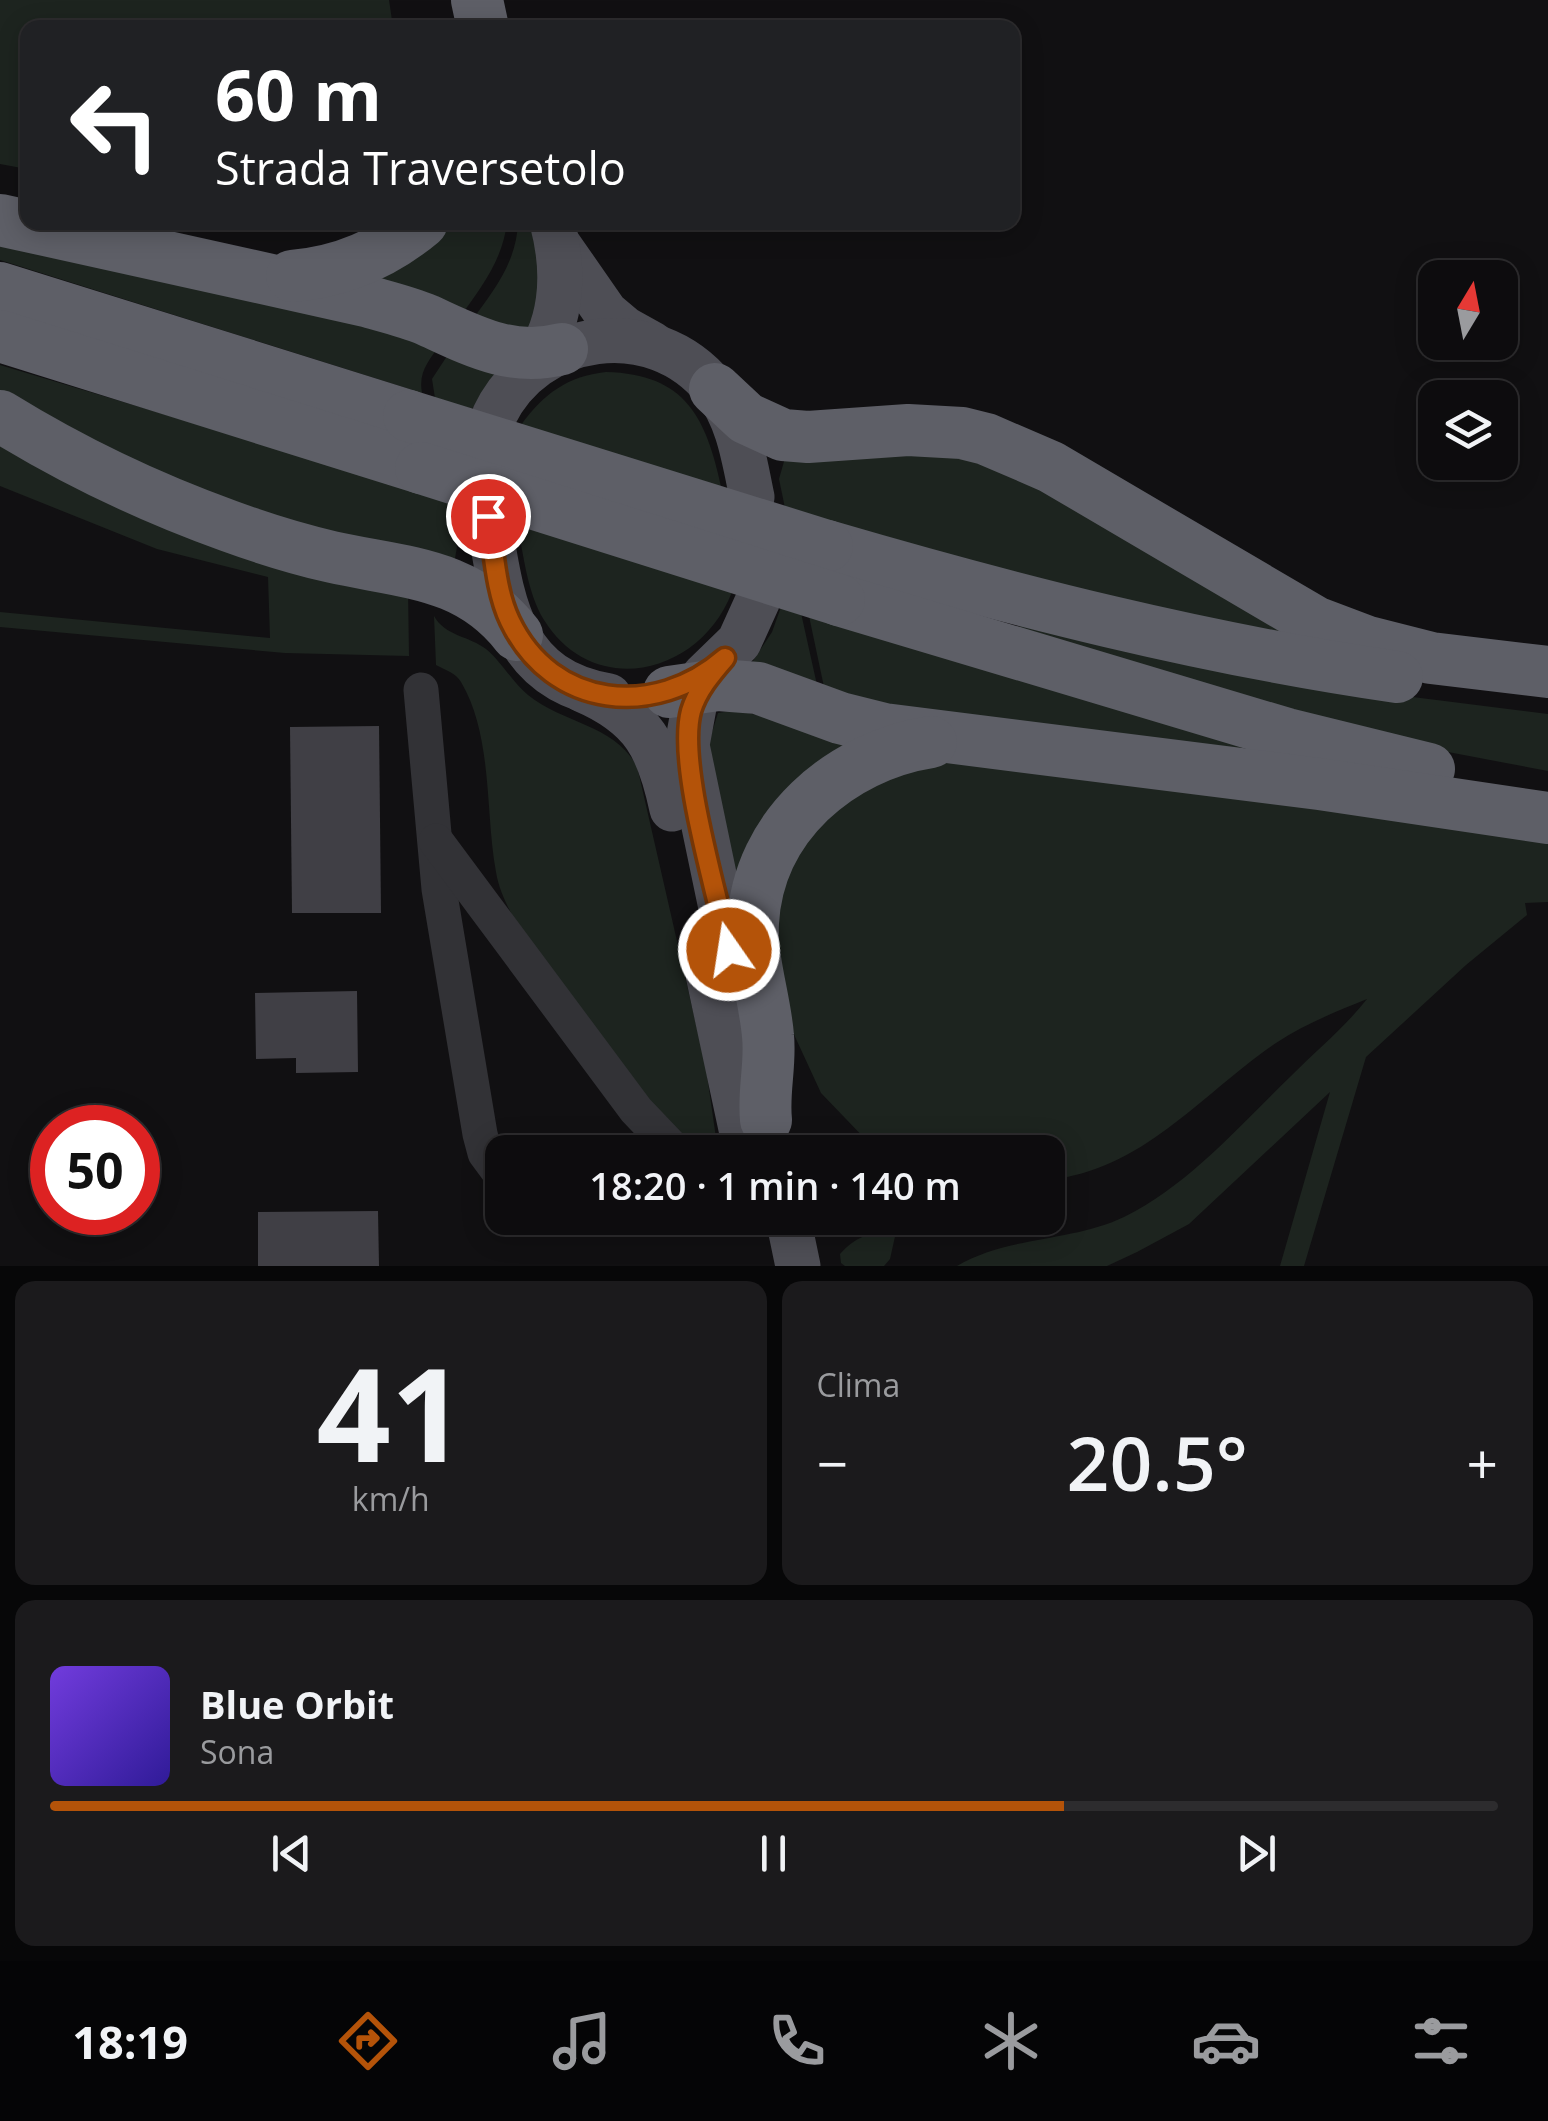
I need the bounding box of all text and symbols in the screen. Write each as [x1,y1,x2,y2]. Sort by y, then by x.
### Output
text: 60 m [215,46,382,142]
icon: left [50,60,180,190]
text: Strada Traversetolo [215,137,626,198]
north arrow [1418,260,1518,360]
map controls [1418,260,1518,480]
button: layers [1418,380,1518,480]
pin [446,474,531,559]
icon: arrive [461,489,516,544]
position arrow [677,898,781,1002]
speed limit sign: 50 [30,1105,160,1235]
text: 18:20 · 1 min · 140 m [589,1159,961,1211]
text: 41 [316,1323,465,1500]
text: Clima [817,1363,900,1406]
text: 20.5° [1067,1411,1248,1513]
text: − [817,1425,848,1500]
text: + [1467,1425,1498,1500]
text: km/h [352,1477,430,1520]
text: Blue Orbit [200,1678,394,1730]
text: Sona [200,1730,274,1773]
icon: previous [264,1826,319,1881]
icon: pause [746,1826,801,1881]
icon: next [1229,1826,1284,1881]
icon: directions [333,2006,403,2076]
icon: music [547,2006,617,2076]
icon: phone [762,2006,832,2076]
icon: climate [976,2006,1046,2076]
icon: car [1191,2006,1261,2076]
icon: filters [1406,2006,1476,2076]
text: 18:19 [72,2011,188,2072]

